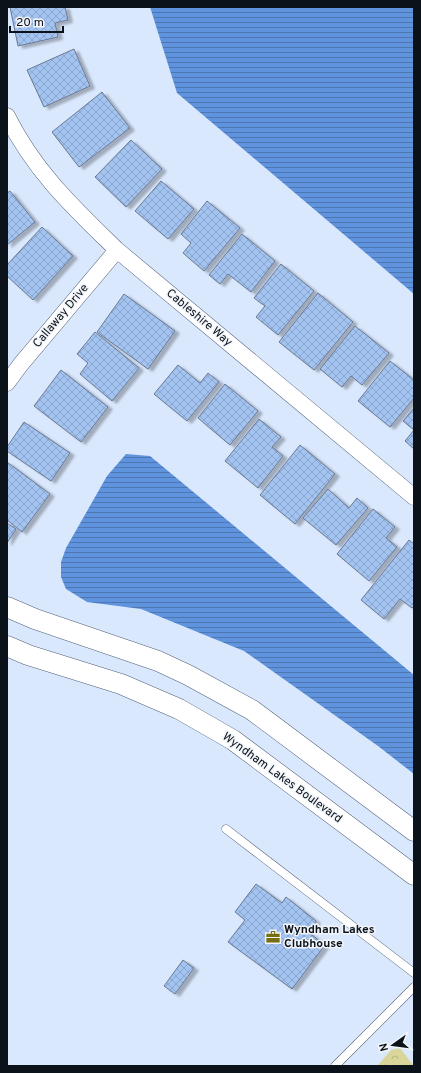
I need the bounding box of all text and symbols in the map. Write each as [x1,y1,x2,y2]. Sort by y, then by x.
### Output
scale bar [10,8,63,34]
text: 20 m [16,15,44,31]
street label: Callaway Drive [30,281,92,351]
street label: Cableshire Way [163,286,235,350]
street label: Wyndham Lakes Boulevard [219,729,345,827]
place label: Wyndham Lakes Clubhouse [284,922,375,952]
office icon: Wyndham Lakes Clubhouse [265,929,281,945]
north arrow [373,1025,413,1065]
text: N [377,1042,392,1053]

